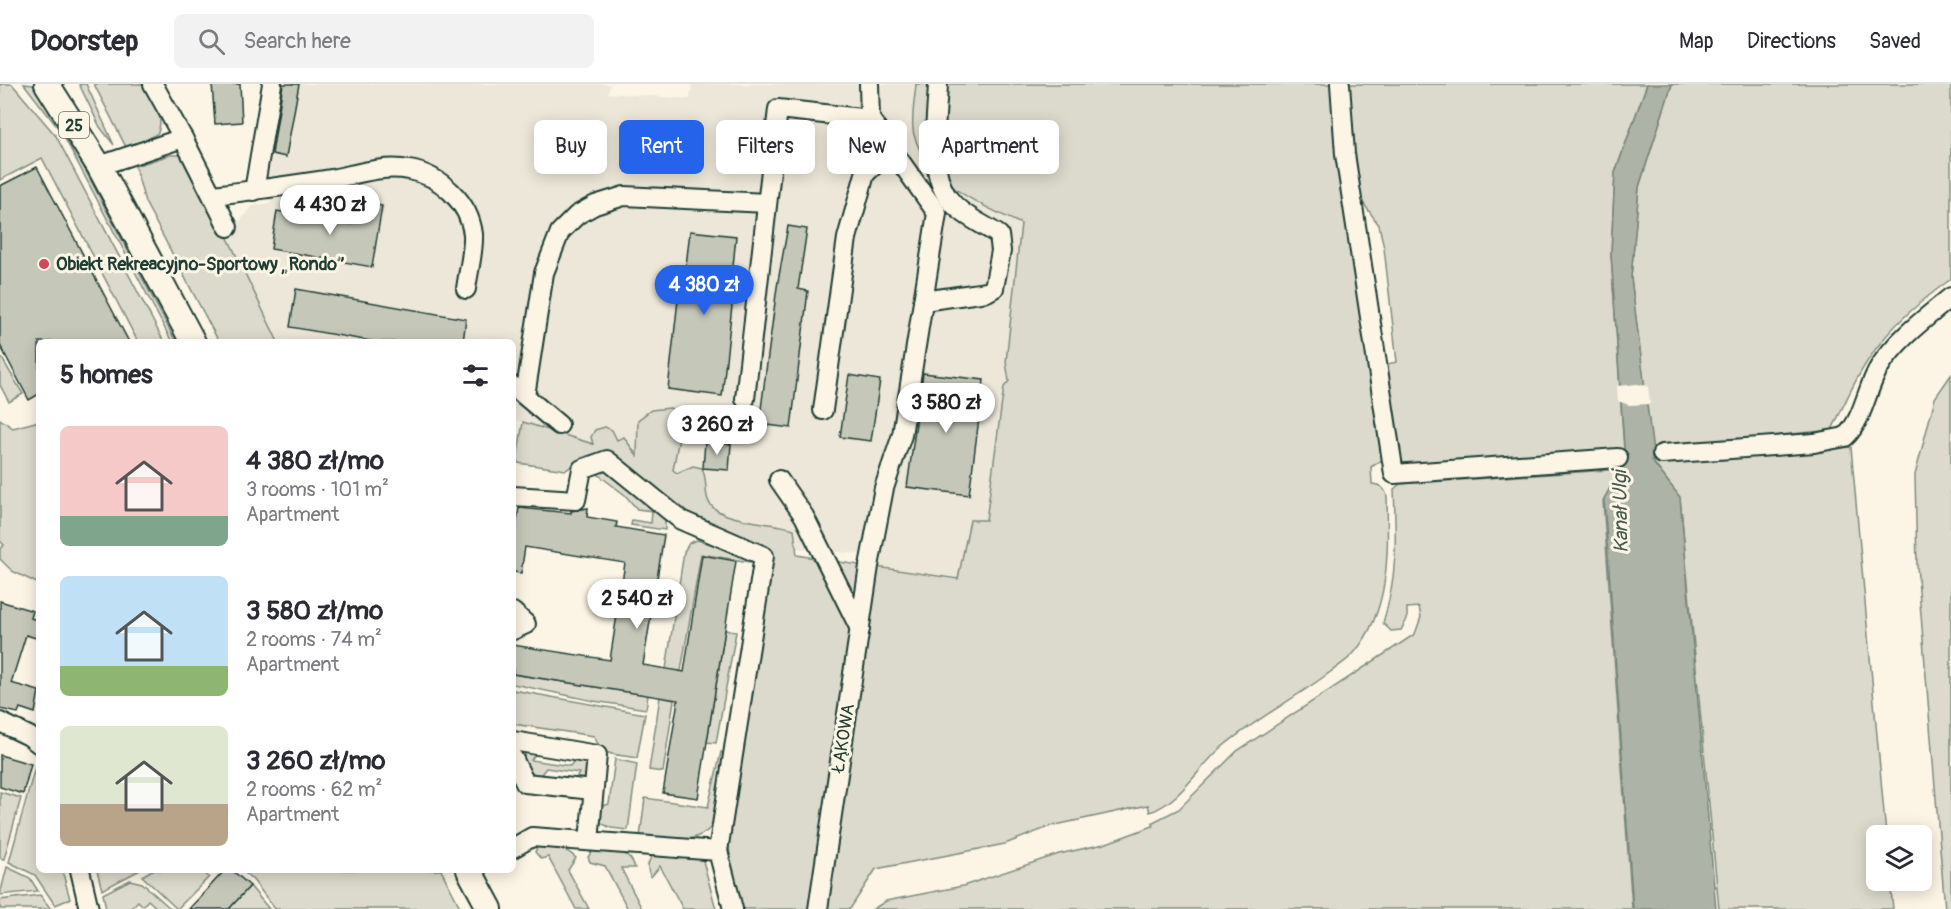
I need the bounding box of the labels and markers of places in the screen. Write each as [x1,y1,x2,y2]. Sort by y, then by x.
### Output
pin: 4 430 zł [268,185,392,236]
place label: Obiekt Rekreacyjno-Sportowy „Rondo” [56,253,345,276]
marker: Obiekt Rekreacyjno-Sportowy „Rondo” [37,257,51,271]
pin: 4 380 zł [642,265,766,316]
pin: 3 580 zł [884,383,1008,434]
pin: 3 260 zł [655,405,779,456]
pin: 2 540 zł [575,579,699,630]

